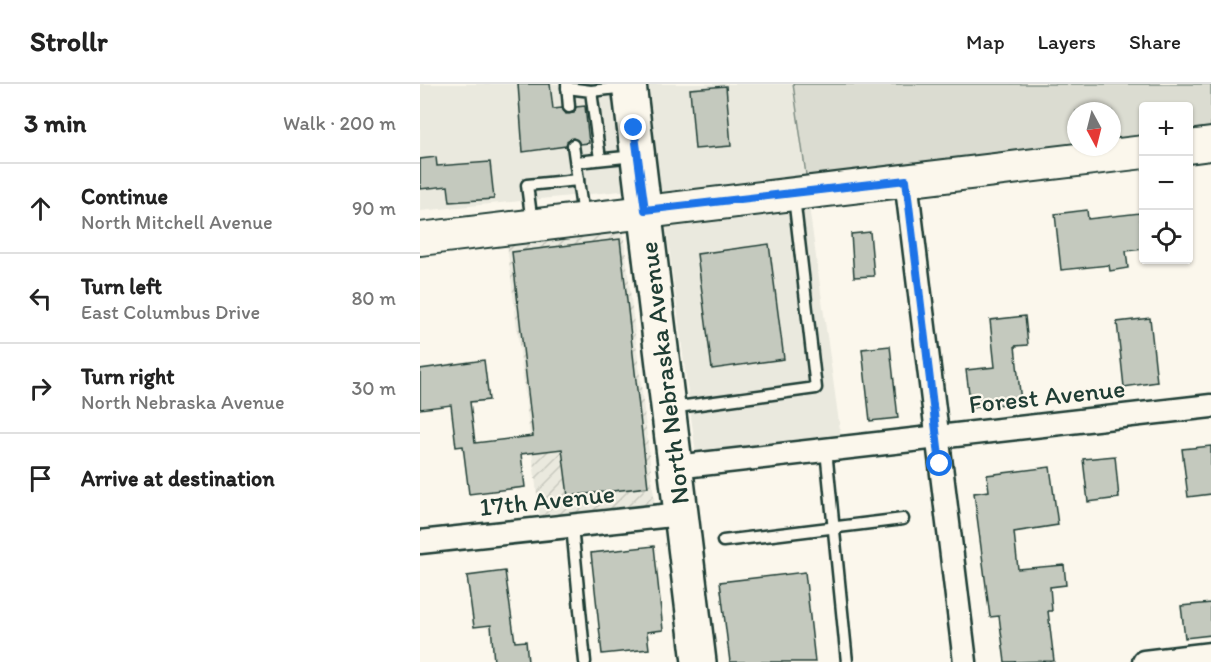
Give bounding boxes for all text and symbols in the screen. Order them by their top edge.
text: Strollr [30,24,108,58]
text: Map [966,29,1005,54]
text: Layers [1038,29,1096,54]
text: Share [1129,29,1181,54]
north arrow [1067,102,1121,156]
map controls [1139,102,1193,264]
button: + [1139,102,1193,156]
text: 3 min [24,107,86,139]
text: Walk · 200 m [283,111,396,135]
route end [620,114,646,140]
button: − [1139,156,1193,210]
text: Continue [81,183,168,210]
icon: ahead [24,192,57,225]
text: 90 m [352,196,396,220]
text: North Mitchell Avenue [81,210,273,234]
button: locate [1139,210,1193,264]
street label: North Nebraska Avenue [632,240,696,506]
text: Turn left [81,273,162,300]
icon: left [24,282,57,315]
text: 80 m [351,286,396,310]
text: East Columbus Drive [81,300,260,324]
text: Turn right [81,363,175,390]
icon: right [24,372,57,405]
street label: Forest Avenue [967,372,1127,420]
text: 30 m [351,376,396,400]
text: North Nebraska Avenue [81,390,284,414]
route start [926,450,952,476]
icon: arrive [24,462,57,495]
text: Arrive at destination [81,465,275,492]
street label: 17th Avenue [478,477,616,523]

